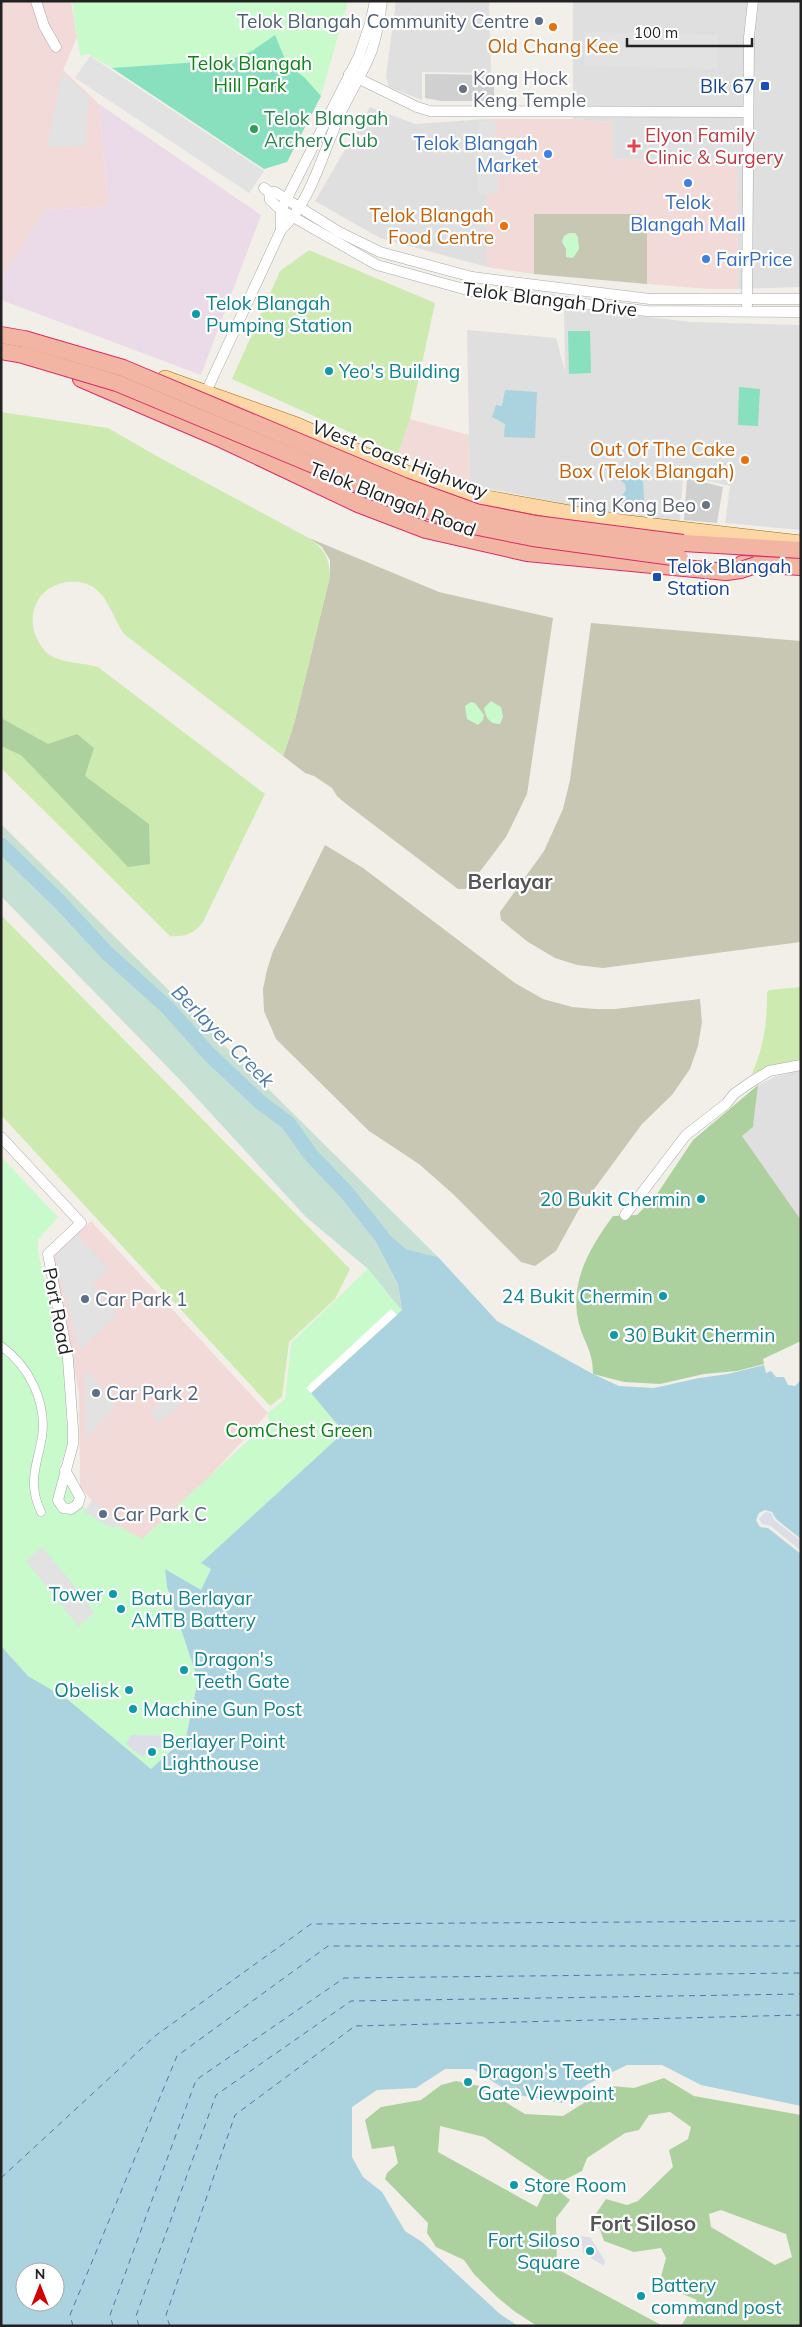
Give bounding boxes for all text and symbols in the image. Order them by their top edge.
place label: Telok Blangah Community Centre [237,9,529,33]
marker: Telok Blangah Community Centre [533,15,545,27]
scale bar [627,15,752,47]
marker: Old Chang Kee [547,21,559,33]
text: 100 m [634,23,678,42]
place label: Old Chang Kee [487,34,619,58]
park label: Telok Blangah Hill Park [188,51,312,97]
place label: Kong Hock Keng Temple [473,66,586,112]
place label: Blk 67 [700,74,755,98]
marker: Blk 67 [759,80,771,92]
marker: Kong Hock Keng Temple [457,83,469,95]
place label: Telok Blangah Archery Club [264,106,388,152]
marker: Telok Blangah Archery Club [248,123,260,135]
place label: Elyon Family Clinic & Surgery [645,123,784,169]
place label: Telok Blangah Market [414,131,538,177]
marker: Elyon Family Clinic & Surgery [627,139,641,153]
marker: Telok Blangah Market [542,148,554,160]
marker: Telok Blangah Mall [682,177,694,189]
place label: Telok Blangah Mall [630,190,746,236]
place label: Telok Blangah Food Centre [370,203,494,249]
marker: Telok Blangah Food Centre [498,220,510,232]
place label: FairPrice [716,247,792,271]
marker: FairPrice [700,253,712,265]
street label: Telok Blangah Drive [462,276,638,322]
place label: Telok Blangah Pumping Station [206,291,352,337]
marker: Telok Blangah Pumping Station [190,308,202,320]
place label: Yeo's Building [338,359,460,383]
marker: Yeo's Building [323,365,335,377]
street label: West Coast Highway [309,414,491,504]
place label: Out Of The Cake Box (Telok Blangah) [559,437,735,483]
marker: Out Of The Cake Box (Telok Blangah) [739,454,751,466]
street label: Telok Blangah Road [307,456,479,542]
place label: Ting Kong Beo [568,493,696,517]
marker: Ting Kong Beo [700,499,712,511]
place label: Telok Blangah Station [667,554,791,600]
marker: Telok Blangah Station [651,571,663,583]
district label: Berlayar [467,868,553,894]
water label: Berlayer Creek [167,979,280,1093]
place label: 20 Bukit Chermin [540,1187,691,1211]
marker: 20 Bukit Chermin [695,1193,707,1205]
street label: Port Road [38,1265,78,1357]
place label: 24 Bukit Chermin [502,1284,653,1308]
place label: Car Park 1 [95,1287,187,1311]
marker: 24 Bukit Chermin [657,1290,669,1302]
marker: Car Park 1 [79,1293,91,1305]
place label: 30 Bukit Chermin [624,1323,775,1347]
marker: 30 Bukit Chermin [608,1329,620,1341]
place label: Car Park 2 [106,1381,198,1405]
marker: Car Park 2 [90,1387,102,1399]
park label: ComChest Green [225,1418,373,1442]
place label: Car Park C [113,1502,207,1526]
marker: Car Park C [97,1508,109,1520]
place label: Tower [49,1582,103,1606]
place label: Batu Berlayar AMTB Battery [131,1586,256,1632]
marker: Tower [107,1588,119,1600]
marker: Batu Berlayar AMTB Battery [115,1603,127,1615]
place label: Dragon's Teeth Gate [194,1647,290,1693]
marker: Dragon's Teeth Gate [178,1664,190,1676]
place label: Obelisk [54,1678,119,1702]
marker: Obelisk [123,1684,135,1696]
place label: Machine Gun Post [143,1697,302,1721]
marker: Machine Gun Post [127,1703,139,1715]
place label: Berlayer Point Lighthouse [162,1729,286,1775]
marker: Berlayer Point Lighthouse [146,1746,158,1758]
place label: Dragon's Teeth Gate Viewpoint [478,2059,615,2105]
marker: Dragon's Teeth Gate Viewpoint [462,2076,474,2088]
place label: Store Room [524,2173,627,2197]
marker: Store Room [508,2179,520,2191]
district label: Fort Siloso [590,2210,696,2236]
place label: Fort Siloso Square [488,2228,580,2274]
marker: Fort Siloso Square [584,2245,596,2257]
north arrow [15,2262,65,2312]
text: N [35,2265,45,2283]
place label: Battery command post [651,2273,782,2319]
marker: Battery command post [635,2290,647,2302]

